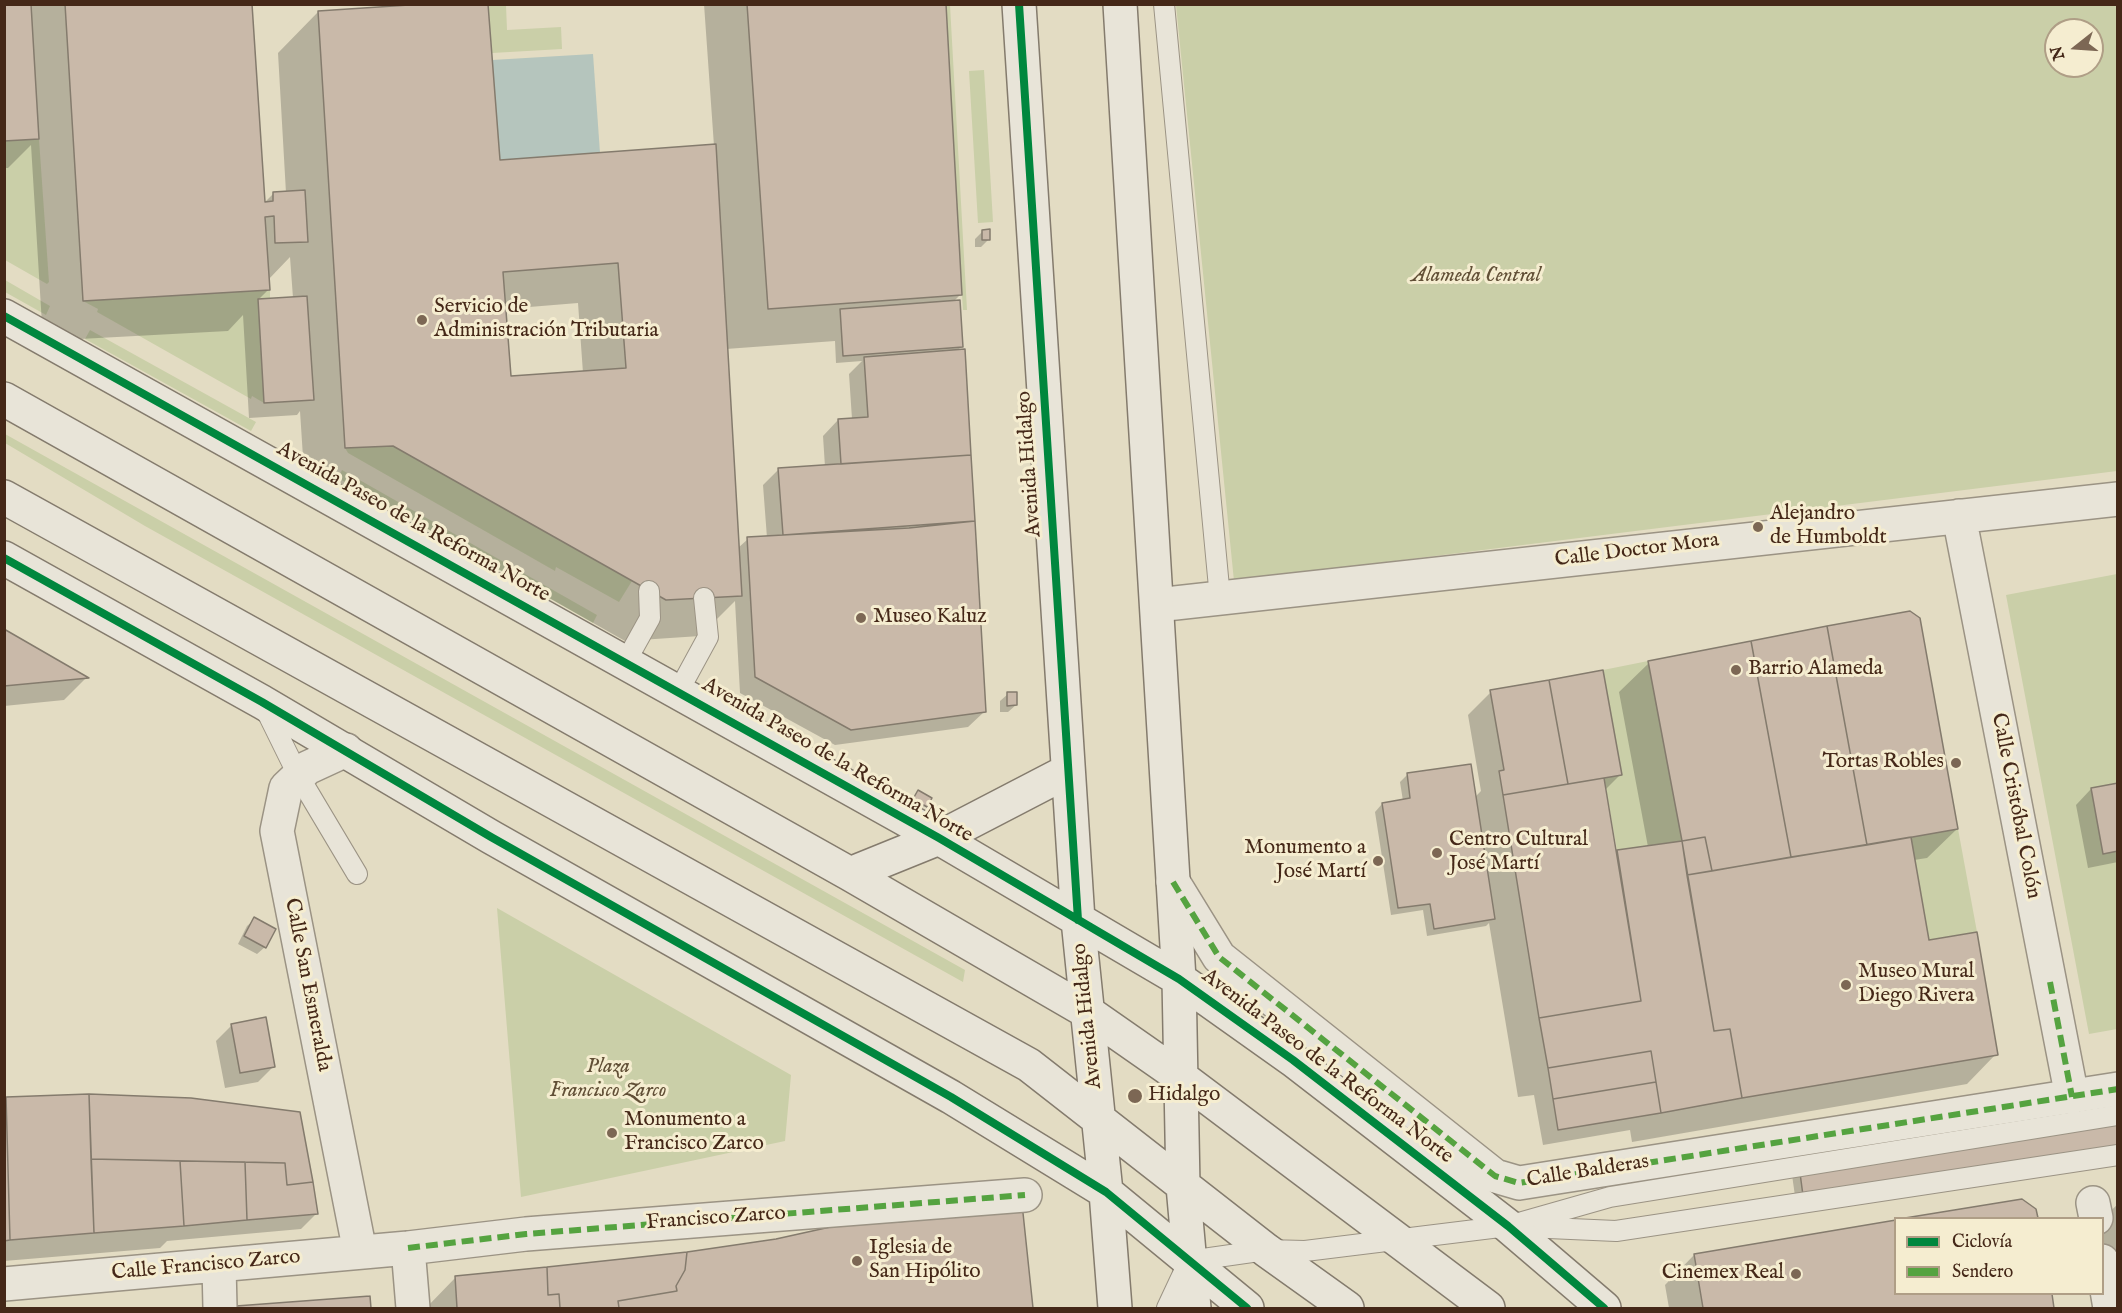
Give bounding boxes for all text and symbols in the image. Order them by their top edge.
north arrow [2044,18,2104,78]
text: N [2047,43,2070,62]
park label: Alameda Central [1411,264,1541,290]
place label: Servicio de Administración Tributaria [434,295,659,345]
marker: Servicio de Administración Tributaria [415,313,429,327]
street label: Avenida Hidalgo [1012,390,1048,538]
street label: Avenida Paseo de la Reforma Norte [272,437,554,609]
place label: Alejandro de Humboldt [1770,502,1887,552]
marker: Alejandro de Humboldt [1751,520,1765,534]
street label: Calle Doctor Mora [1553,528,1721,574]
place label: Museo Kaluz [873,605,987,631]
marker: Museo Kaluz [854,611,868,625]
place label: Barrio Alameda [1748,657,1883,683]
marker: Barrio Alameda [1729,663,1743,677]
street label: Avenida Paseo de la Reforma Norte [697,673,977,849]
street label: Calle Cristóbal Colón [1985,711,2045,901]
place label: Tortas Robles [1822,750,1944,776]
marker: Tortas Robles [1949,756,1963,770]
place label: Centro Cultural José Martí [1449,828,1588,878]
place label: Monumento a José Martí [1244,836,1366,886]
marker: Centro Cultural José Martí [1430,846,1444,860]
marker: Monumento a José Martí [1371,854,1385,868]
street label: Calle San Esmeralda [278,896,336,1074]
street label: Avenida Hidalgo [1068,942,1108,1090]
place label: Museo Mural Diego Rivera [1858,960,1974,1010]
street label: Avenida Paseo de la Reforma Norte [1196,964,1458,1170]
marker: Museo Mural Diego Rivera [1839,978,1853,992]
park label: Plaza Francisco Zarco [550,1055,666,1105]
place label: Hidalgo [1148,1083,1220,1109]
marker: Hidalgo [1126,1087,1144,1105]
place label: Monumento a Francisco Zarco [624,1108,764,1158]
marker: Monumento a Francisco Zarco [605,1126,619,1140]
street label: Calle Balderas [1525,1150,1651,1194]
street label: Francisco Zarco [645,1202,787,1236]
legend [1894,1217,2104,1295]
text: Ciclovía [1952,1231,2012,1254]
place label: Iglesia de San Hipólito [869,1236,981,1286]
street label: Calle Francisco Zarco [111,1245,301,1287]
marker: Iglesia de San Hipólito [850,1254,864,1268]
place label: Cinemex Real [1662,1261,1784,1287]
text: Sendero [1952,1261,2013,1284]
marker: Cinemex Real [1789,1267,1803,1281]

